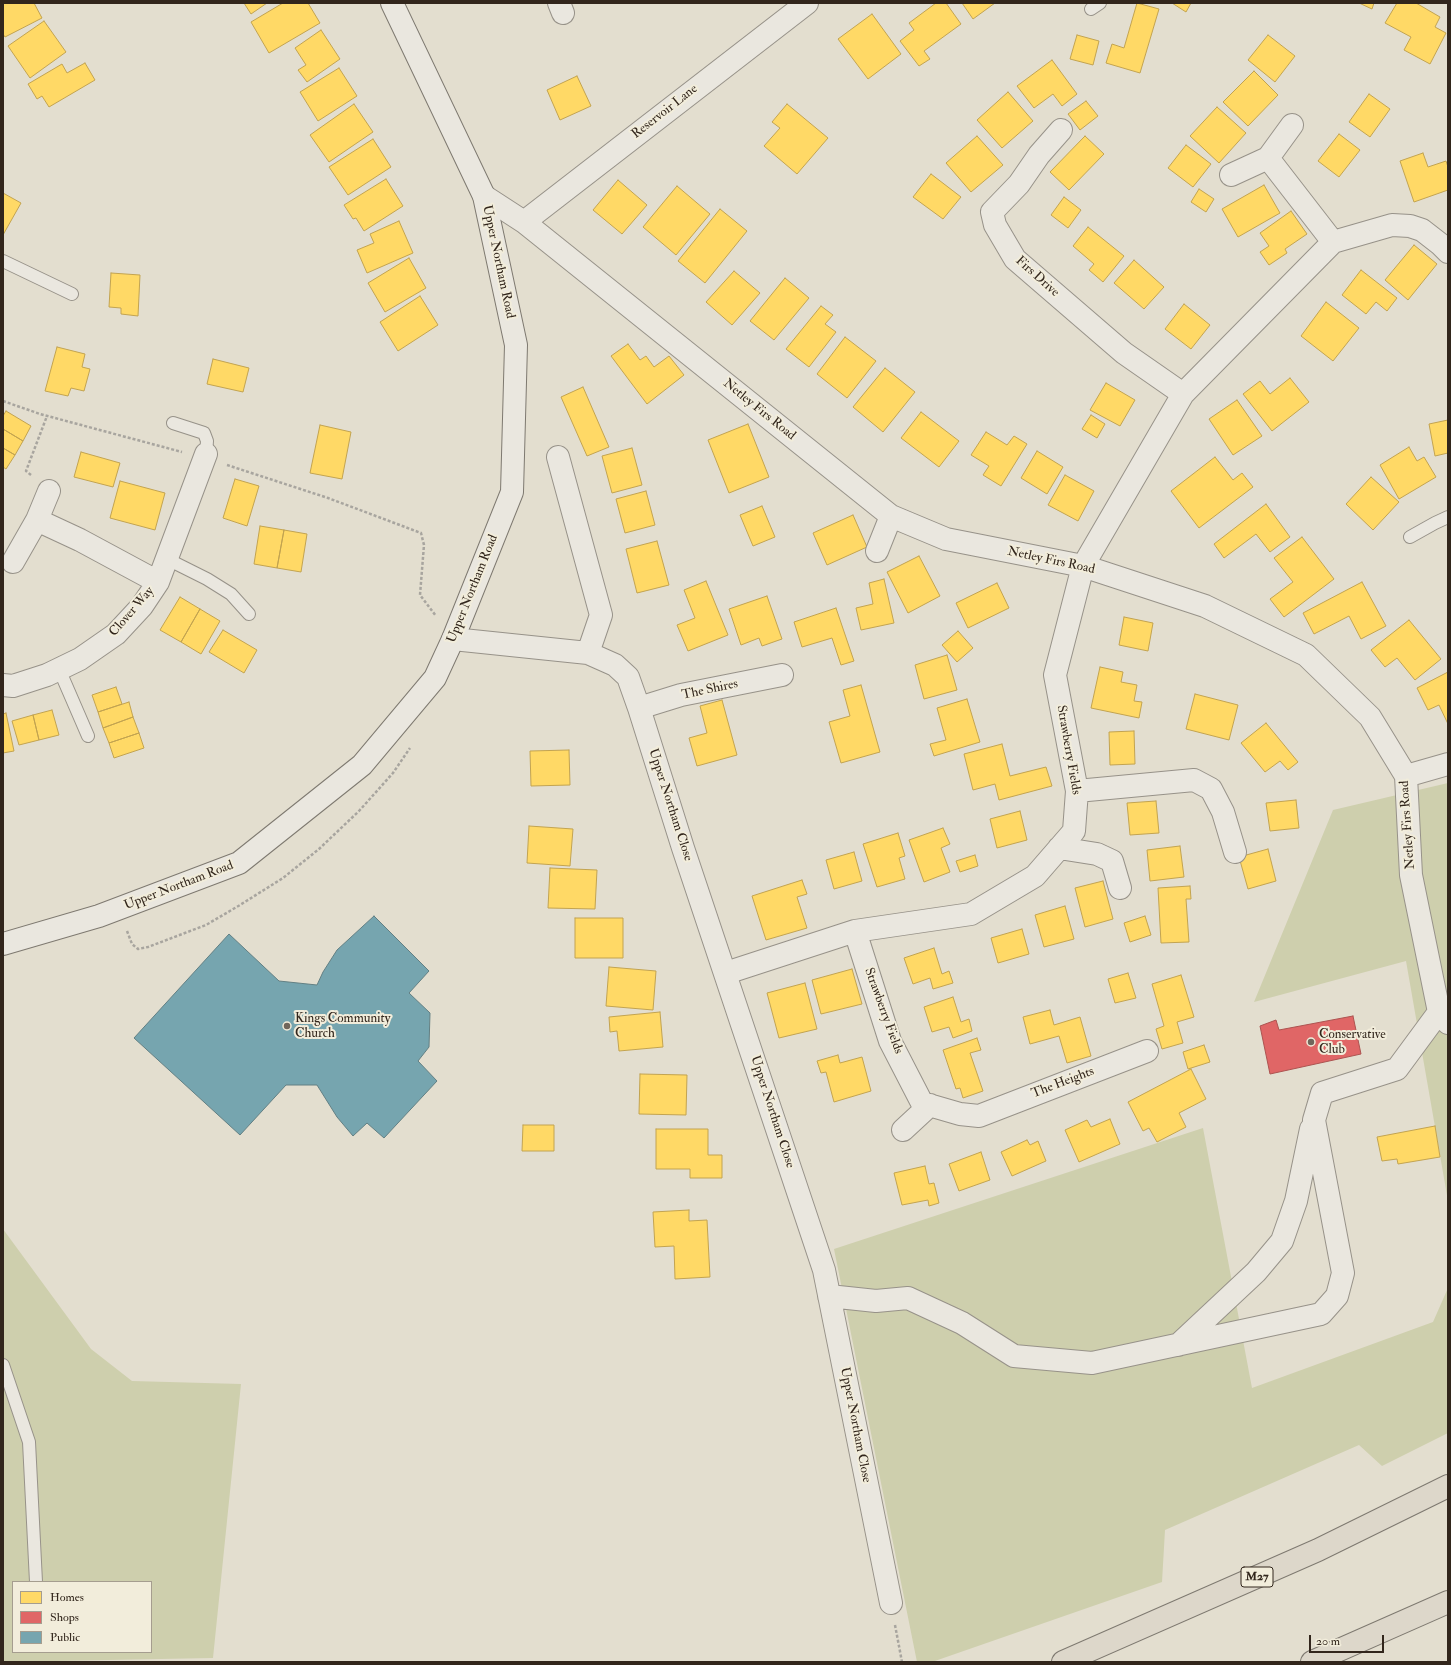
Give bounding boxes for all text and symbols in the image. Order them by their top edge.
street label: Reservoir Lane [629,81,701,143]
street label: Upper Northam Road [478,204,518,320]
street label: Firs Drive [1012,253,1062,301]
street label: Netley Firs Road [720,376,798,444]
street label: Upper Northam Road [444,533,502,645]
street label: Netley Firs Road [1006,544,1096,578]
street label: Clover Way [106,584,158,640]
street label: The Shires [681,676,739,704]
street label: Strawberry Fields [1052,704,1084,796]
street label: Upper Northam Close [644,747,696,863]
street label: Netley Firs Road [1397,780,1419,870]
street label: Upper Northam Road [122,858,236,914]
street label: Strawberry Fields [860,966,906,1056]
place label: Kings Community Church [295,1011,390,1042]
marker: Kings Community Church [282,1021,292,1031]
place label: Conservative Club [1319,1027,1386,1058]
marker: Conservative Club [1306,1037,1316,1047]
street label: Upper Northam Close [746,1054,798,1170]
street label: The Heights [1029,1064,1097,1102]
street label: Upper Northam Close [836,1366,874,1484]
road number: M27 [1241,1567,1273,1587]
legend [12,1581,152,1653]
text: Homes [50,1590,84,1605]
text: Shops [50,1610,79,1625]
scale bar [1311,1627,1386,1653]
text: Public [50,1630,80,1645]
text: 20 m [1316,1634,1340,1649]

